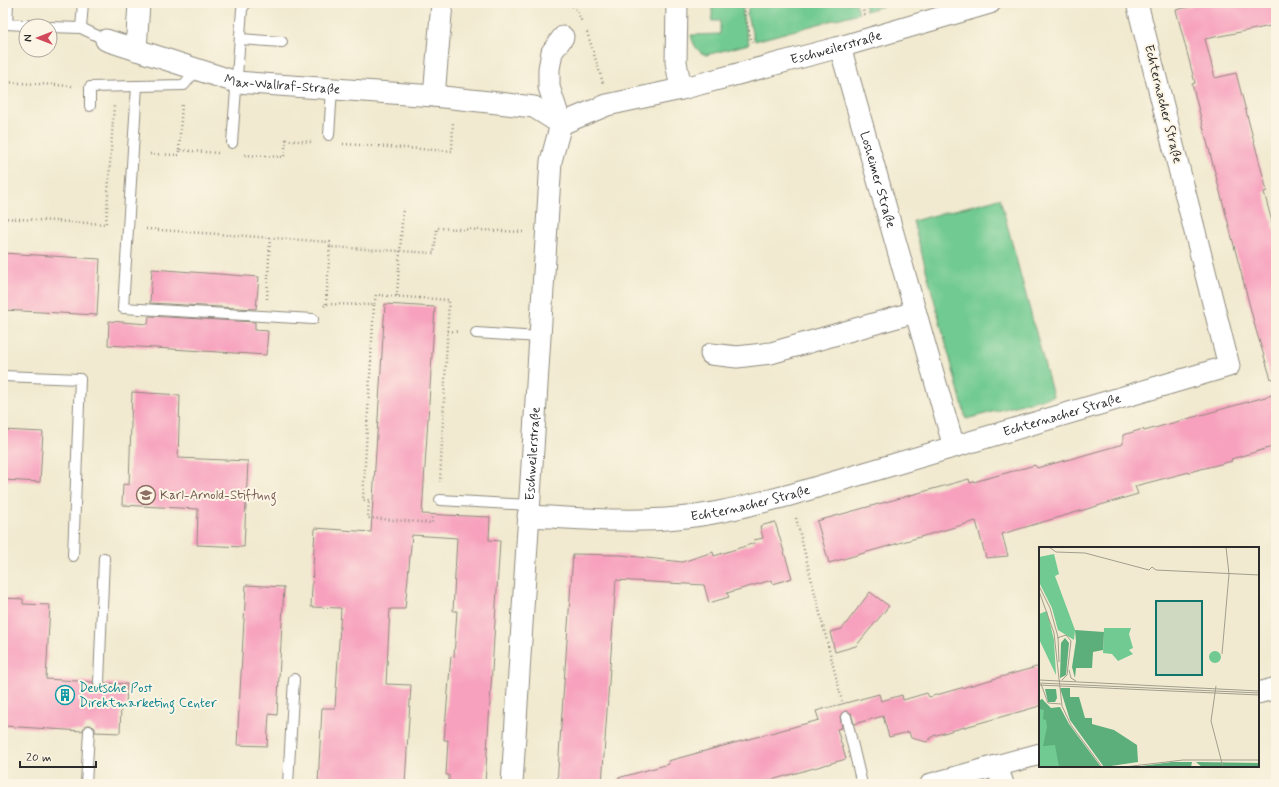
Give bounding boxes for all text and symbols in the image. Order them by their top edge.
north arrow [18,18,58,58]
street label: Eschweilerstraße [789,27,884,68]
text: N [22,34,36,42]
street label: Echternacher Straße [1140,43,1186,165]
street label: Max-Wallraf-Straße [222,70,341,98]
street label: Losheimer Straße [856,129,900,230]
street label: Echternacher Straße [1001,390,1123,440]
street label: Eschweilerstraße [521,406,544,501]
street label: Echternacher Straße [690,481,812,525]
school or university icon: Karl-Arnold-Stiftung [135,484,157,506]
place label: Karl-Arnold-Stiftung [160,487,277,506]
inset map [1039,547,1259,767]
place label: Deutsche Post Direktmarketing Center [79,680,218,714]
building icon: Deutsche Post Direktmarketing Center [54,684,76,706]
scale bar [20,743,96,769]
text: 20 m [26,750,52,766]

